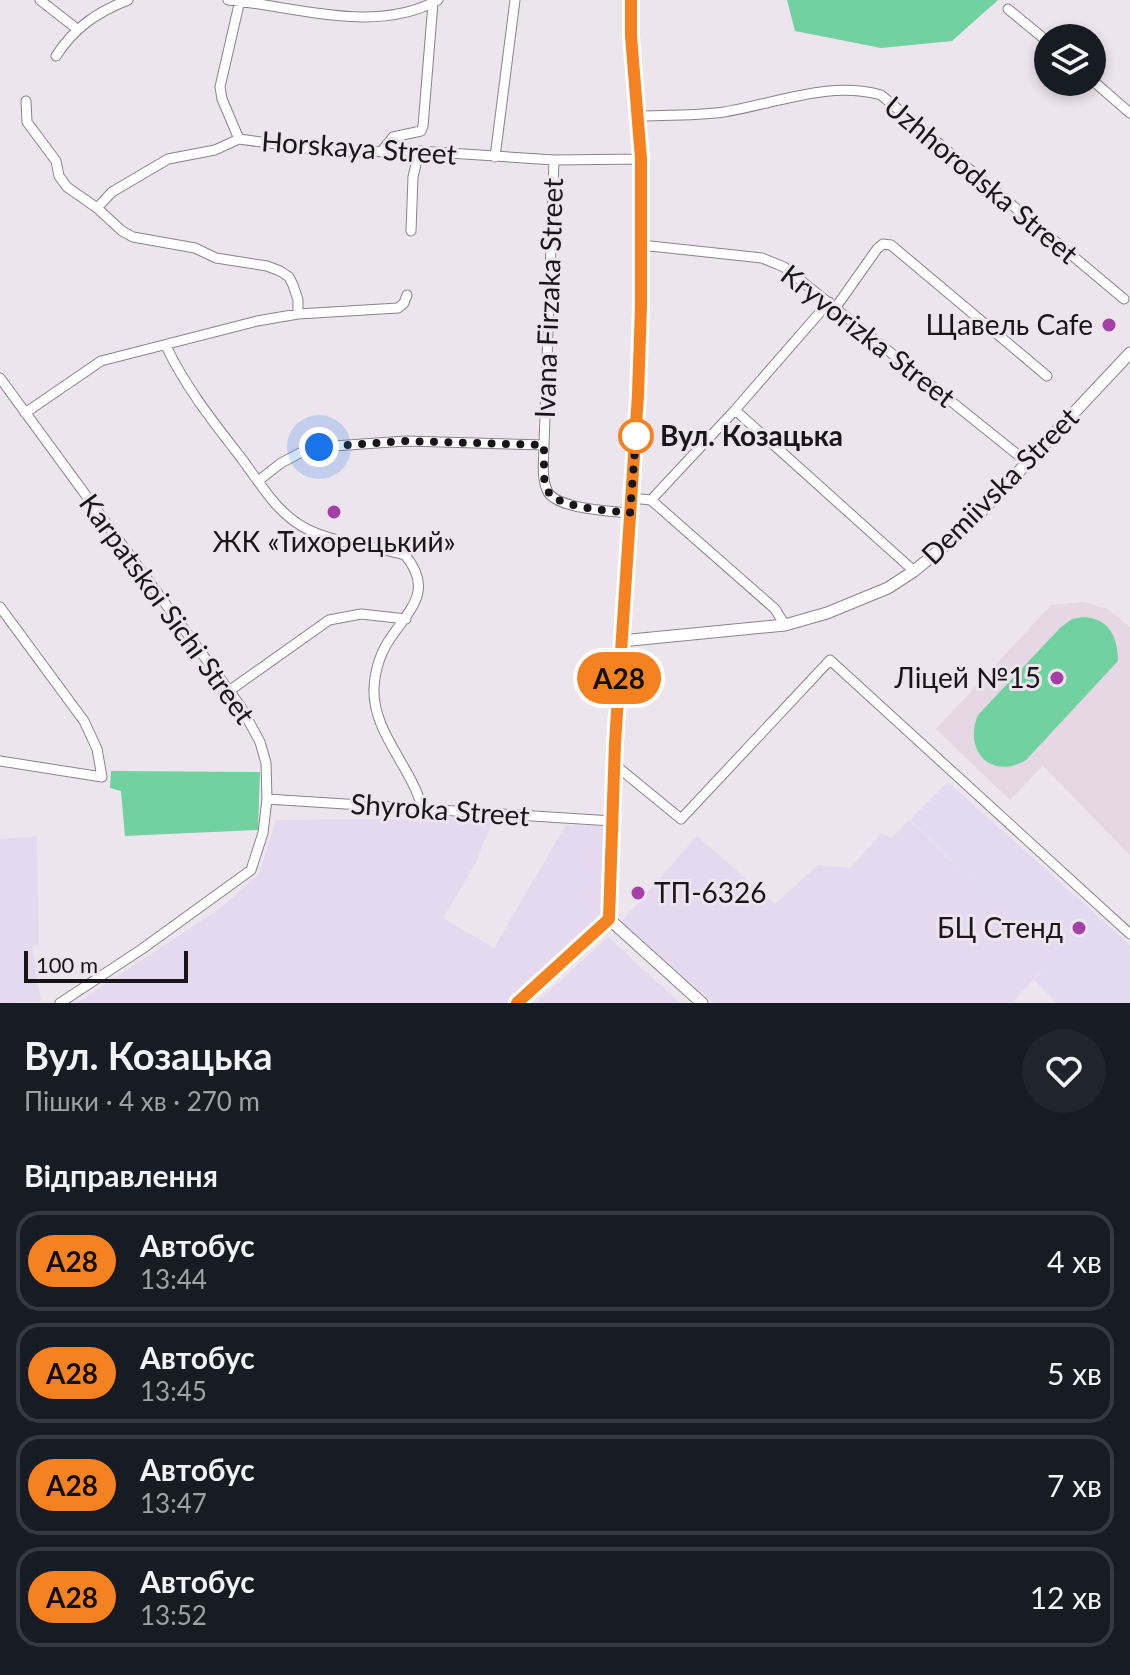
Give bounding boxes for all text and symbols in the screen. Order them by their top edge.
map controls [1034,24,1106,96]
button: layers [1034,24,1106,96]
street label: Uzhhorodska Street [878,88,1085,270]
street label: Horskaya Street [260,123,458,171]
street label: Ivana Firzaka Street [527,177,569,419]
street label: Kryvorizka Street [775,257,963,414]
place label: Щавель Cafe [926,307,1093,341]
marker: Щавель Cafe [1100,316,1118,334]
street label: Demiivska Street [914,400,1085,571]
place label: Вул. Козацька [660,418,843,452]
marker: Вул. Козацька [619,419,653,453]
your location [299,427,339,467]
street label: Karpatskoi Sichi Street [73,487,263,730]
marker: ЖК «Тихорецький» [325,503,343,521]
place label: ЖК «Тихорецький» [212,524,456,558]
line badge: А28 [573,652,665,704]
place label: Ліцей №15 [894,660,1041,694]
text: А28 [593,661,645,695]
marker: Ліцей №15 [1048,669,1066,687]
street label: Shyroka Street [350,786,531,832]
place label: ТП-6326 [654,875,767,909]
marker: ТП-6326 [629,884,647,902]
place label: БЦ Стенд [937,910,1063,944]
marker: БЦ Стенд [1070,919,1088,937]
scale bar [24,947,188,983]
text: 100 m [36,951,98,978]
button: heart [1022,1029,1106,1113]
text: Вул. Козацька [24,1032,272,1078]
text: Пішки · 4 хв · 270 m [24,1085,260,1117]
text: Відправлення [24,1157,218,1193]
text: Автобус [140,1227,255,1263]
text: 4 хв [1047,1243,1102,1279]
text: А28 [46,1244,98,1278]
text: 13:44 [140,1263,207,1295]
text: Автобус [140,1339,255,1375]
text: 5 хв [1047,1355,1102,1391]
text: А28 [46,1356,98,1390]
text: 13:45 [140,1375,207,1407]
text: Автобус [140,1451,255,1487]
text: 7 хв [1047,1467,1102,1503]
text: А28 [46,1468,98,1502]
text: 13:47 [140,1487,207,1519]
text: Автобус [140,1563,255,1599]
text: 12 хв [1030,1579,1102,1615]
text: А28 [46,1580,98,1614]
text: 13:52 [140,1599,207,1631]

